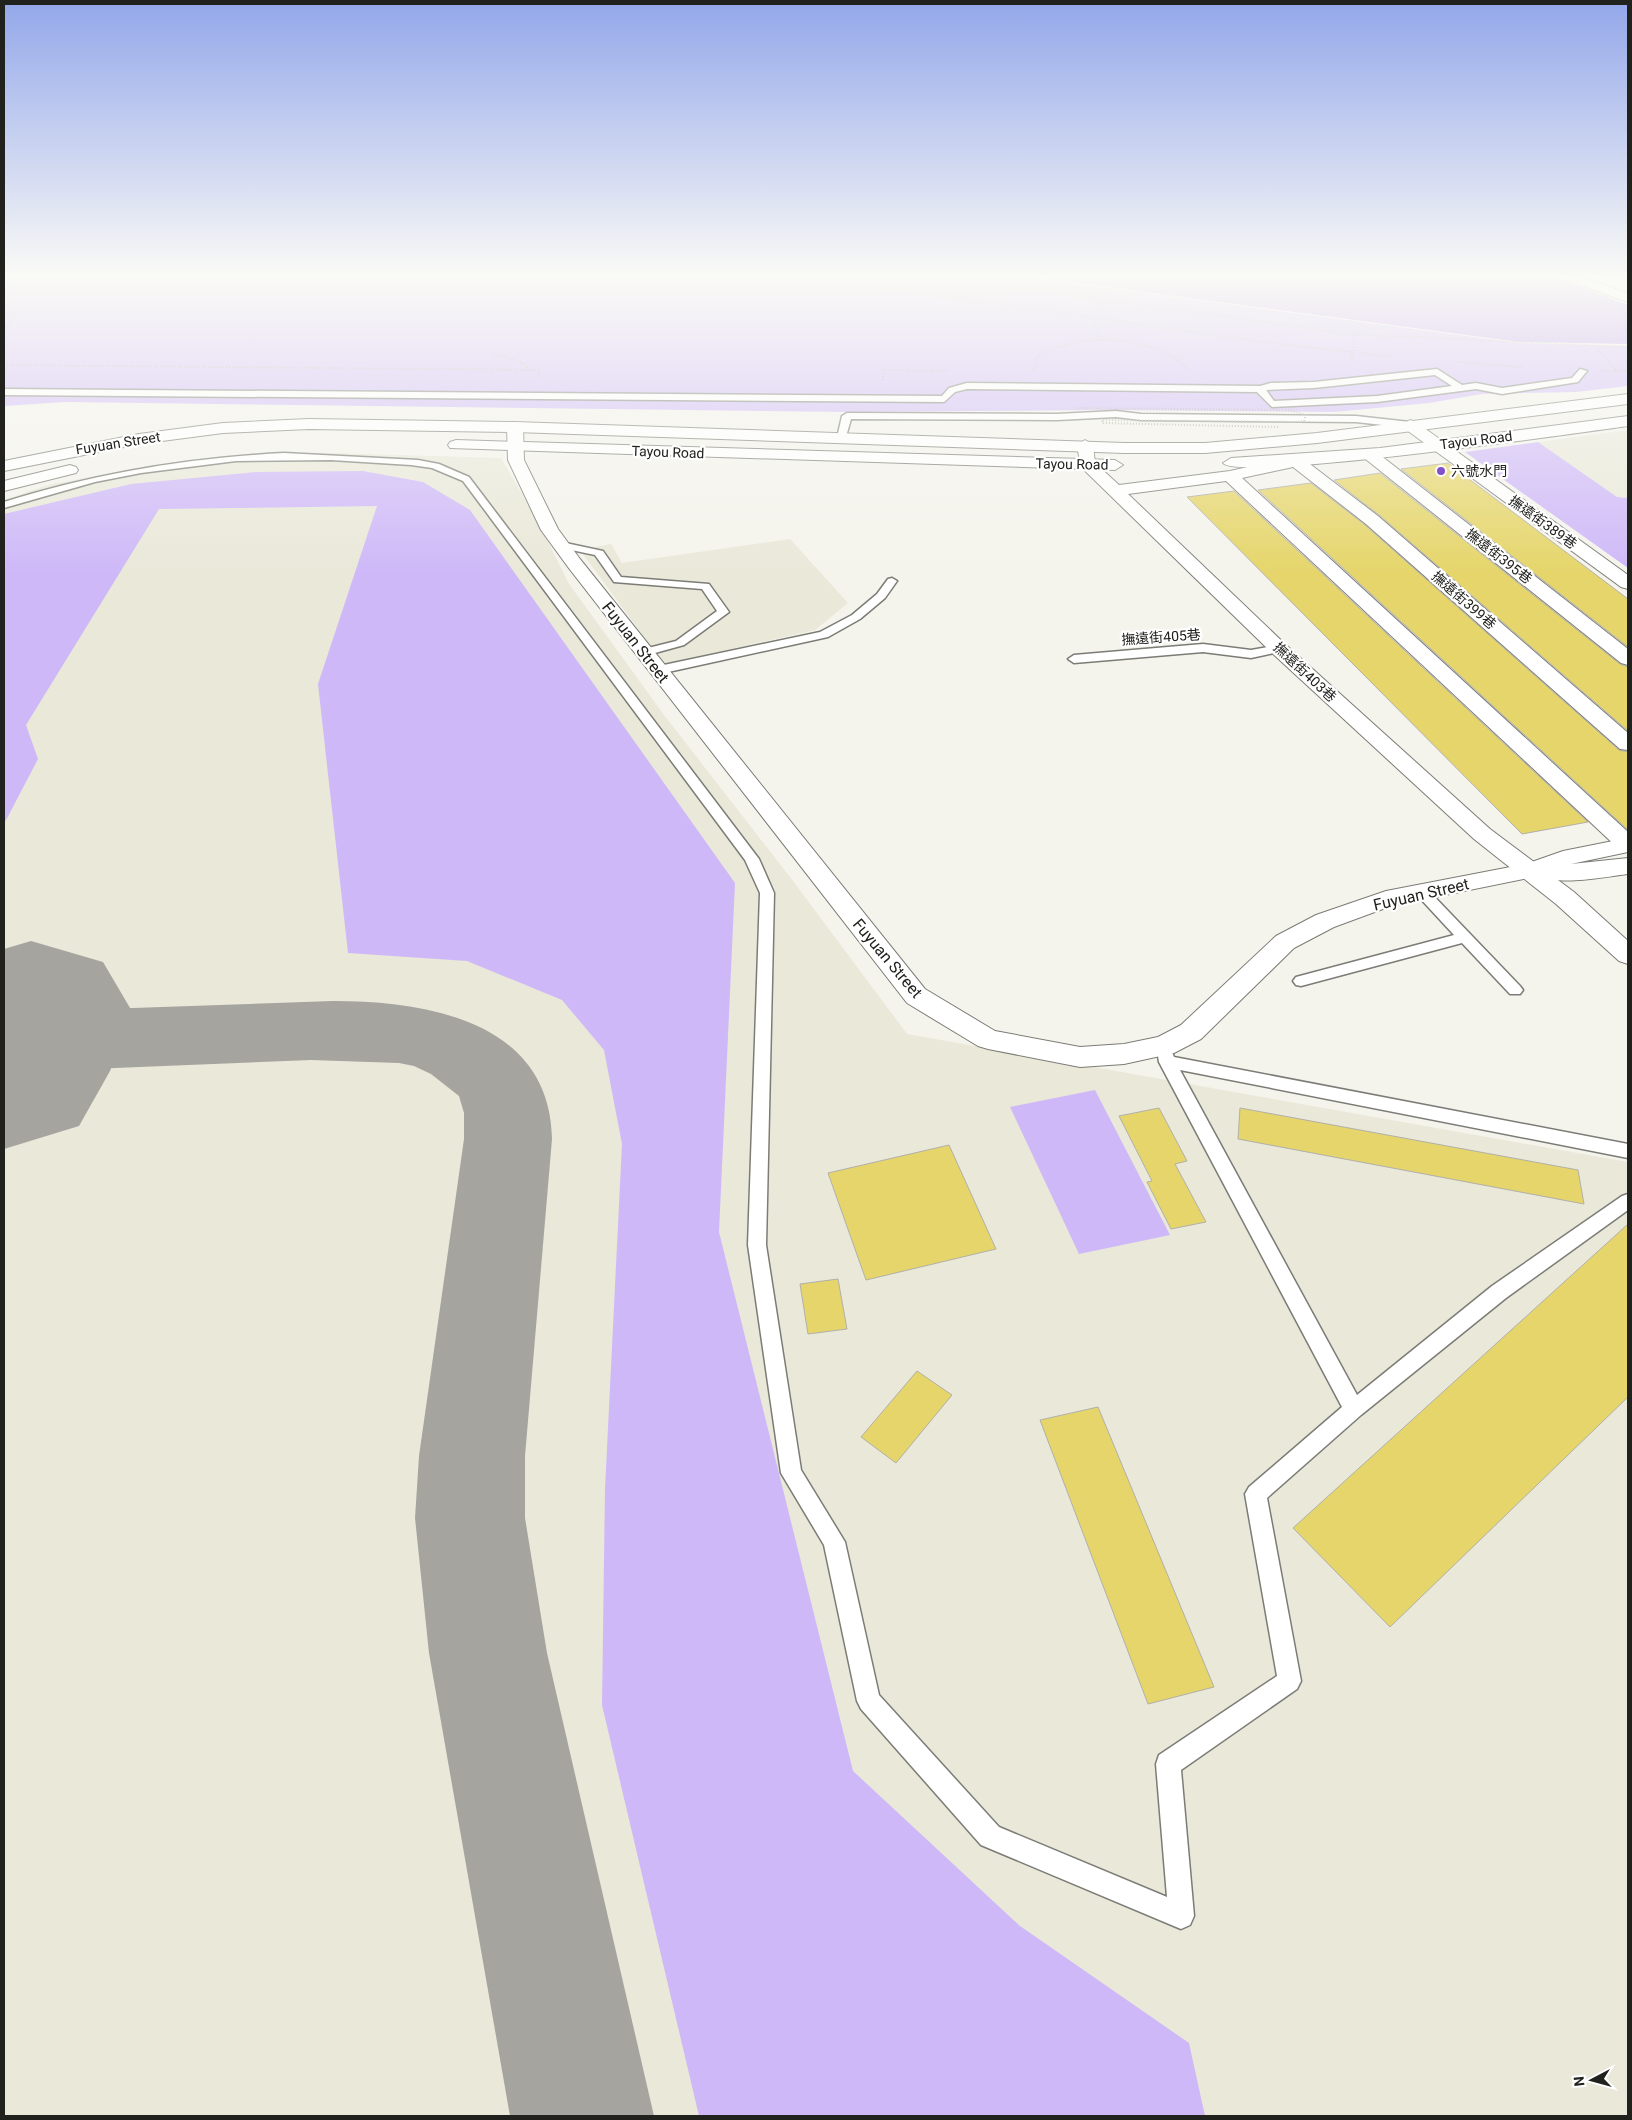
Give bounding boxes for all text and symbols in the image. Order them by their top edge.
street label: Fuyuan Street [75,428,162,458]
street label: Tayou Road [1439,428,1513,452]
street label: Tayou Road [631,443,705,461]
street label: Tayou Road [1035,455,1109,473]
place label: 六號水門 [1451,463,1507,479]
marker: 六號水門 [1435,465,1447,477]
street label: 撫遠街389巷 [1506,492,1580,552]
street label: 撫遠街395巷 [1463,525,1535,587]
street label: 撫遠街399巷 [1429,568,1499,632]
street label: Fuyuan Street [598,598,673,687]
street label: 撫遠街405巷 [1121,626,1201,648]
street label: 撫遠街403巷 [1270,639,1340,705]
street label: Fuyuan Street [1371,874,1471,915]
street label: Fuyuan Street [849,915,926,1002]
north arrow [1567,2055,1617,2105]
text: N [1571,2076,1588,2087]

